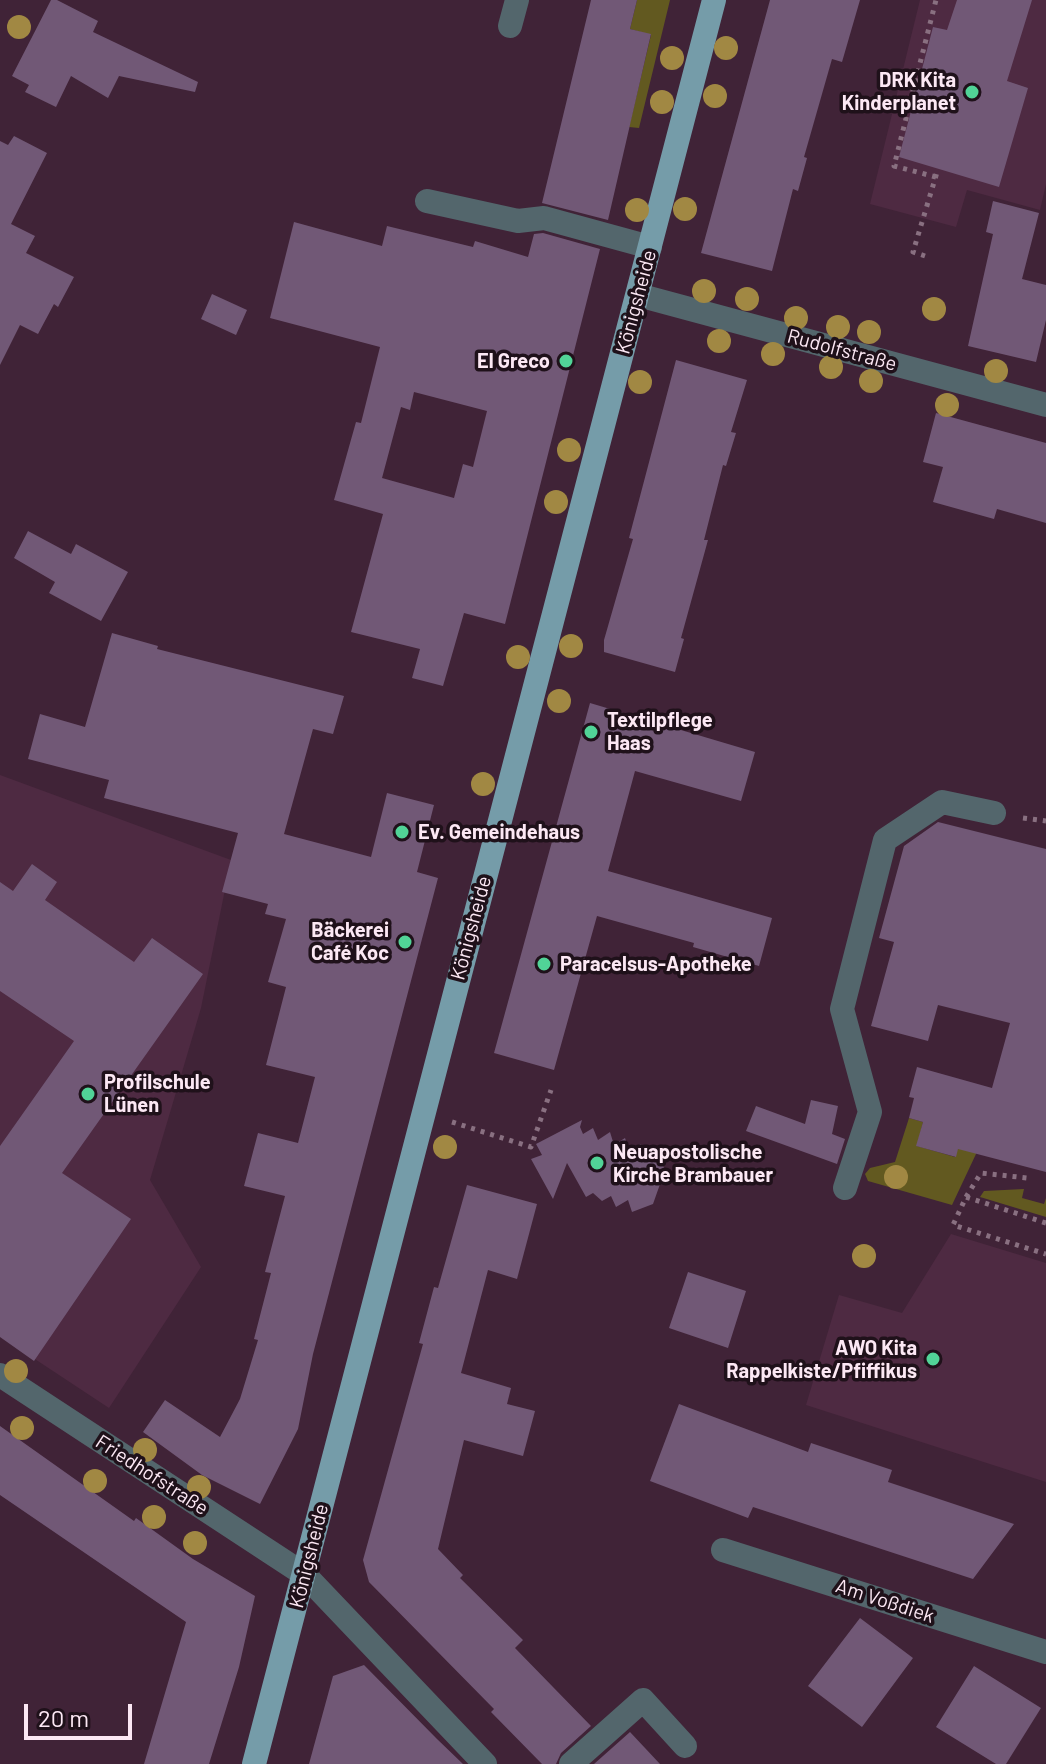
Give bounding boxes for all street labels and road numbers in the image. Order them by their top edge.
street label: Königsheide [611,247,661,357]
street label: Rudolfstraße [785,324,899,376]
street label: Königsheide [446,873,496,983]
street label: Friedhofstraße [91,1430,213,1520]
street label: Königsheide [284,1501,334,1611]
street label: Am Voßdiek [833,1574,937,1628]

